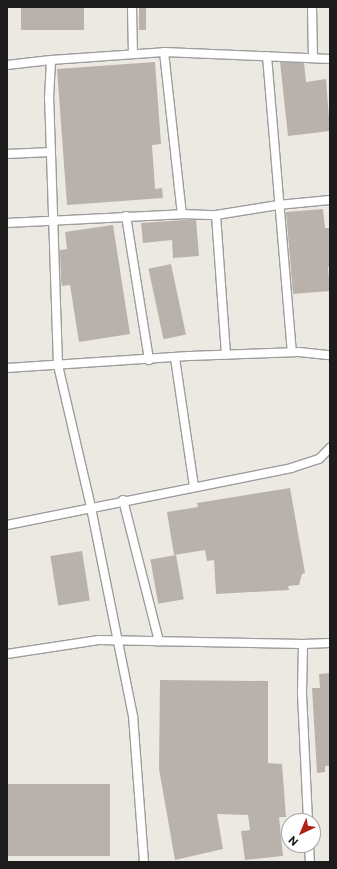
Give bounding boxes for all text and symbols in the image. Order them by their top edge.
north arrow [281,813,321,853]
text: N [286,834,301,849]

